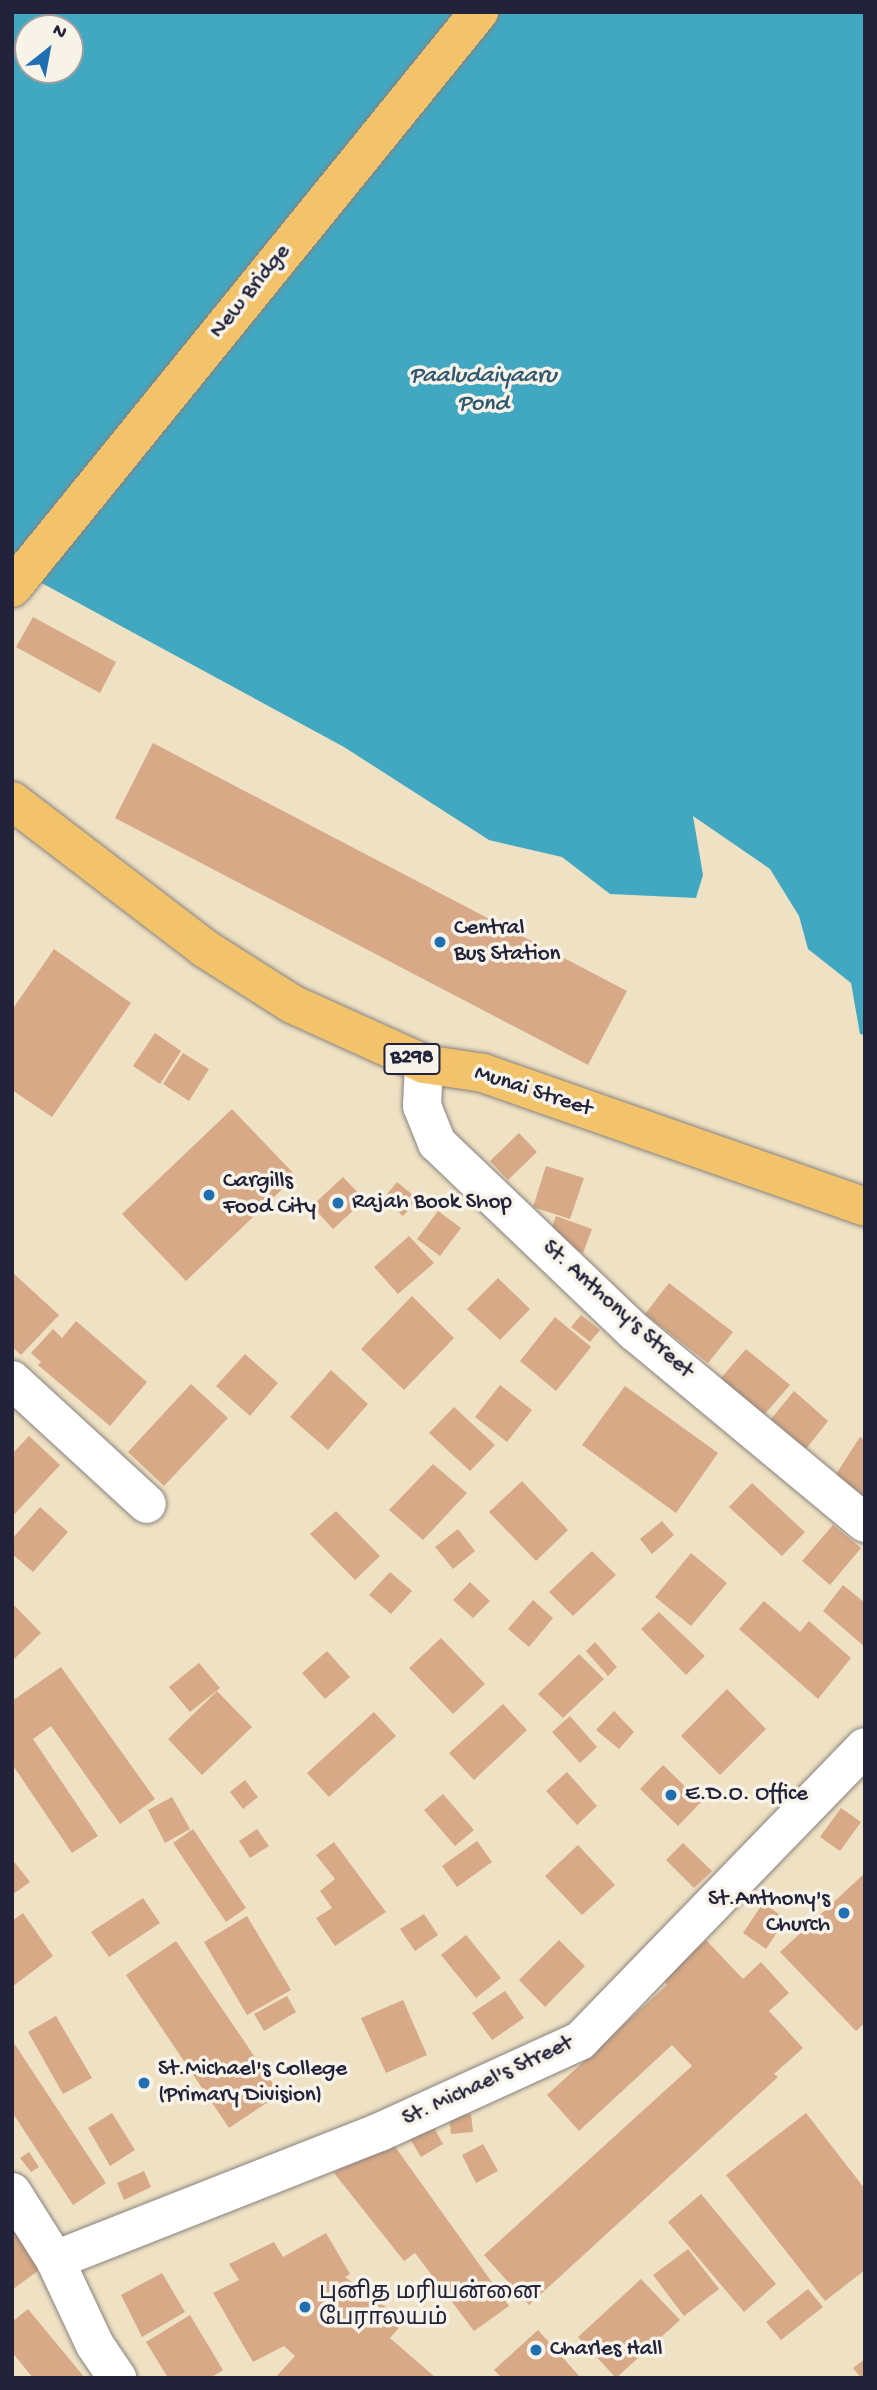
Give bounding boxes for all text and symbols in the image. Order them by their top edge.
north arrow [14,14,84,84]
text: N [48,19,70,45]
street label: New Bridge [205,239,297,345]
water label: Paaludaiyaaru Pond [409,363,557,419]
place label: Central Bus Station [454,915,561,969]
marker: Central Bus Station [432,934,448,950]
road number: B298 [382,1042,442,1076]
street label: Munai Street [471,1060,595,1124]
place label: Cargills Food City [223,1168,316,1222]
marker: Cargills Food City [201,1187,217,1203]
place label: Rajah Book Shop [352,1189,512,1217]
marker: Rajah Book Shop [330,1195,346,1211]
street label: St. Anthony's Street [536,1235,698,1385]
place label: E.D.O. Office [685,1781,808,1809]
marker: E.D.O. Office [663,1787,679,1803]
place label: St.Anthony's Church [708,1886,830,1940]
marker: St.Anthony's Church [836,1905,852,1921]
street label: St. Michael's Street [399,2030,577,2134]
place label: St.Michael's College (Primary Division) [158,2056,347,2110]
marker: St.Michael's College (Primary Division) [136,2075,152,2091]
place label: புனித மரியன்னை பேராலயம் [319,2280,541,2334]
marker: புனித மரியன்னை பேராலயம் [297,2299,313,2315]
place label: Charles Hall [550,2336,663,2364]
marker: Charles Hall [528,2342,544,2358]

